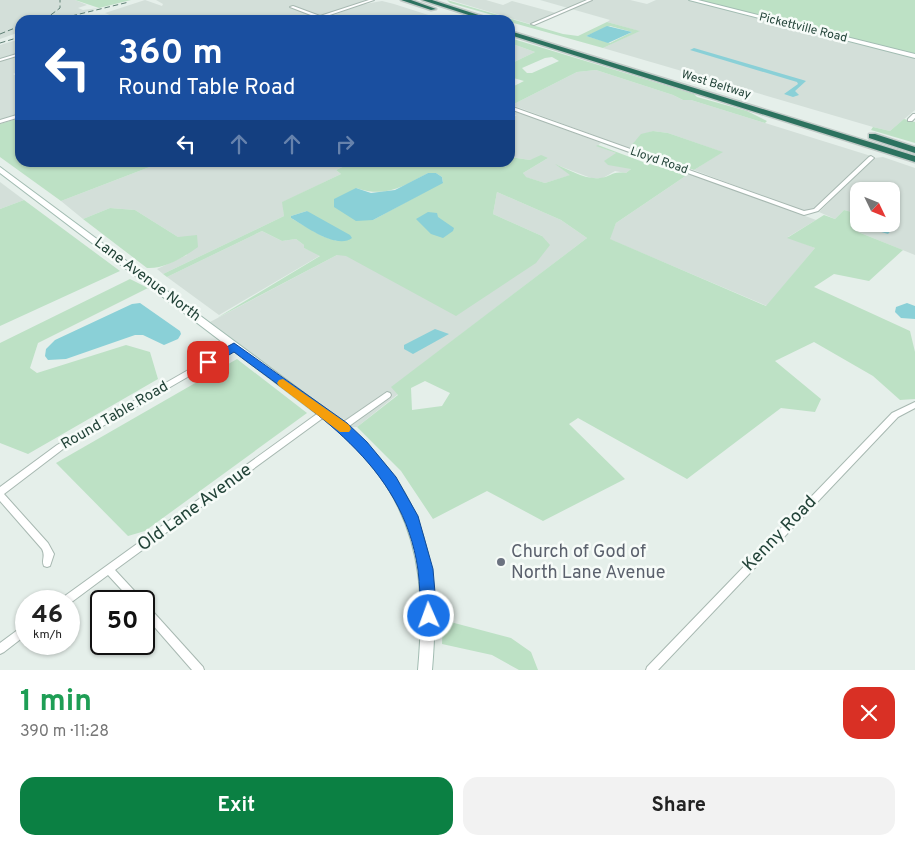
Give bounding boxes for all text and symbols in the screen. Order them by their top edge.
street label: Pickettville Road [757,9,849,47]
text: 360 m [118,32,223,76]
icon: left [35,35,100,100]
street label: West Beltway [679,67,753,103]
text: Round Table Road [118,75,295,102]
icon: left [172,130,200,158]
icon: ahead [225,130,253,158]
icon: ahead [278,130,306,158]
icon: right [331,130,359,158]
street label: Lloyd Road [628,144,690,178]
north arrow [850,182,900,232]
map controls [850,182,900,232]
street label: Lane Avenue North [90,234,204,326]
pin [187,341,229,383]
icon: arrive [194,348,222,376]
street label: Round Table Road [58,378,172,454]
street label: Old Lane Avenue [133,459,257,557]
street label: Kenny Road [738,491,822,577]
place label: Church of God of North Lane Avenue [511,541,665,585]
marker: Church of God of North Lane Avenue [495,556,507,568]
position arrow [402,589,454,641]
speed limit sign: 50 [90,590,155,655]
text: 46 [32,600,63,632]
text: km/h [33,627,62,643]
text: 1 min [20,684,92,721]
button: close [843,687,895,739]
text: 390 m · 11:28 [20,722,109,742]
button: Exit [20,777,453,835]
button: Share [463,777,895,835]

